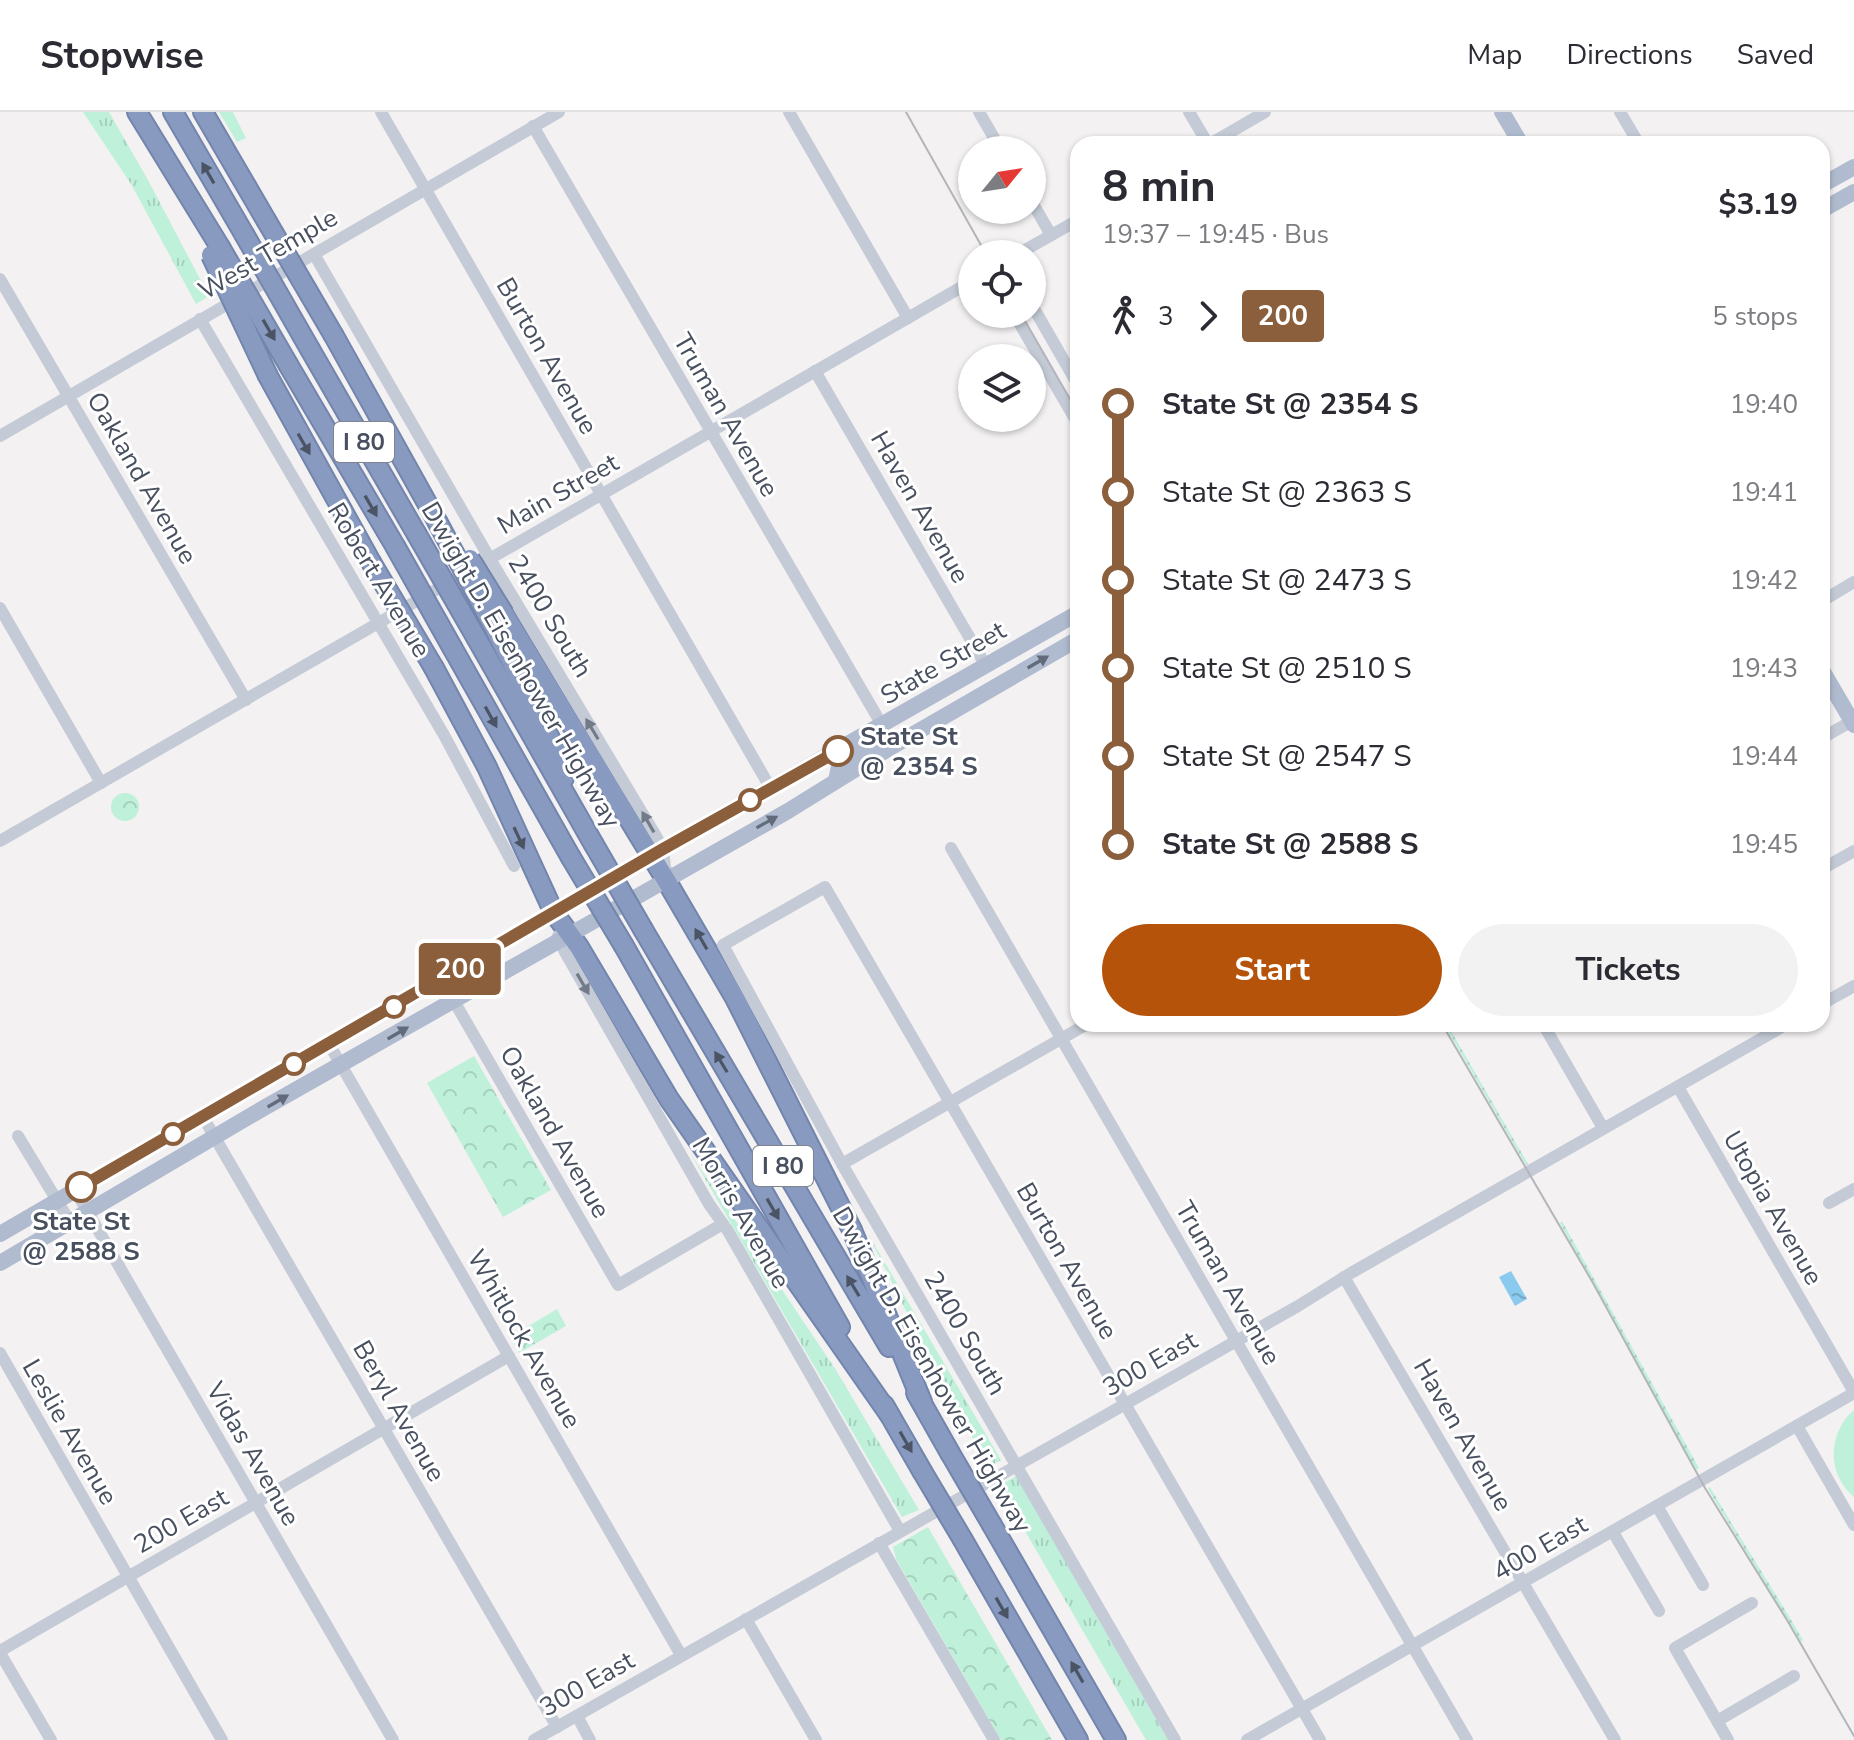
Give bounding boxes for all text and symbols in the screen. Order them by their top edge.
text: Stopwise [40,30,204,81]
text: Map [1467,36,1522,74]
text: Directions [1566,36,1693,74]
text: Saved [1737,36,1814,74]
north arrow [958,136,1046,224]
map controls [958,136,1046,432]
text: 8 min [1102,157,1216,217]
one-way arrow [201,162,215,184]
text: $3.19 [1719,184,1798,225]
street label: West Temple [192,200,344,308]
text: 19:37 – 19:45 · Bus [1102,217,1329,252]
button: locate [958,240,1046,328]
street label: Burton Avenue [488,271,606,441]
icon: walk [1102,294,1146,338]
icon: forward [1186,294,1230,338]
text: 200 [1258,297,1308,335]
text: 3 [1158,299,1174,334]
text: 5 stops [1712,299,1798,334]
one-way arrow [262,319,276,341]
street label: Truman Avenue [665,327,787,503]
button: layers [958,344,1046,432]
text: State St @ 2354 S [1162,384,1418,425]
street label: Oakland Avenue [79,386,205,570]
text: 19:40 [1730,387,1798,422]
road number: I 80 [334,422,394,462]
street label: Haven Avenue [862,424,978,590]
one-way arrow [298,433,311,456]
street label: Main Street [491,445,626,543]
text: State St @ 2363 S [1162,472,1412,513]
text: 19:41 [1730,475,1798,510]
one-way arrow [364,494,378,517]
street label: Robert Avenue [319,496,439,664]
street label: Dwight D. Eisenhower Highway [413,496,629,835]
street label: 2400 South [499,548,601,684]
text: State St @ 2473 S [1162,560,1412,601]
text: 19:42 [1730,563,1798,598]
street label: State Street [874,613,1013,713]
text: State St @ 2510 S [1162,648,1412,689]
text: 19:43 [1730,651,1798,686]
one-way arrow [1027,655,1049,669]
one-way arrow [484,706,498,728]
one-way arrow [586,718,600,740]
place label: State St @ 2354 S [860,719,978,784]
marker: State St @ 2354 S [823,736,853,766]
text: State St @ 2547 S [1162,736,1412,777]
text: 19:44 [1730,739,1798,774]
unlabelled marker [739,789,761,811]
one-way arrow [641,811,655,833]
one-way arrow [756,816,778,830]
text: State St @ 2588 S [1162,824,1418,865]
one-way arrow [513,826,526,850]
text: 19:45 [1730,827,1798,862]
button: Start [1102,924,1442,1016]
button: Tickets [1458,924,1798,1016]
one-way arrow [694,928,708,950]
line badge: 200 [414,943,506,995]
text: 200 [435,950,485,988]
one-way arrow [576,973,590,995]
unlabelled marker [383,996,405,1018]
one-way arrow [386,1026,409,1040]
street label: Oakland Avenue [492,1040,618,1224]
one-way arrow [714,1051,728,1073]
unlabelled marker [283,1053,305,1075]
one-way arrow [267,1094,289,1108]
unlabelled marker [162,1123,184,1145]
street label: Utopia Avenue [1715,1125,1831,1291]
street label: Morris Avenue [684,1131,798,1295]
road number: I 80 [753,1146,813,1186]
marker: State St @ 2588 S [66,1172,96,1202]
street label: Burton Avenue [1008,1176,1126,1346]
street label: Truman Avenue [1167,1195,1289,1371]
one-way arrow [766,1198,780,1220]
street label: Dwight D. Eisenhower Highway [824,1201,1040,1540]
place label: State St @ 2588 S [22,1204,140,1269]
street label: Whitlock Avenue [459,1243,589,1435]
street label: 2400 South [915,1265,1015,1401]
one-way arrow [847,1275,861,1297]
street label: 300 East [1096,1322,1204,1405]
street label: Beryl Avenue [344,1334,454,1488]
street label: Haven Avenue [1405,1352,1521,1518]
street label: Leslie Avenue [14,1353,126,1511]
street label: Vidas Avenue [197,1375,308,1532]
one-way arrow [899,1431,913,1454]
street label: 200 East [127,1479,235,1562]
street label: 400 East [1486,1506,1594,1589]
one-way arrow [995,1596,1009,1619]
street label: 300 East [533,1642,641,1725]
one-way arrow [1070,1661,1084,1684]

